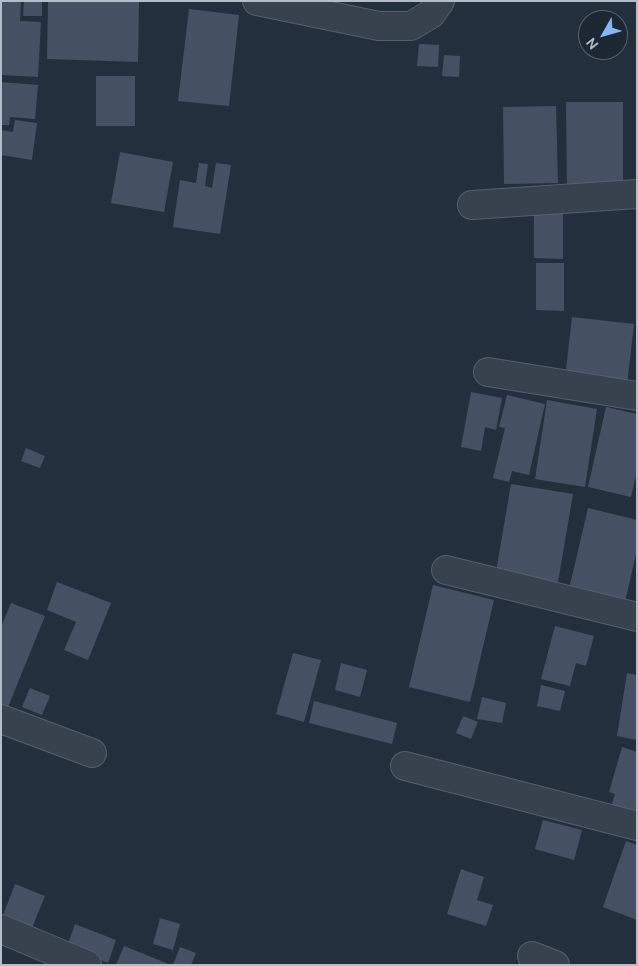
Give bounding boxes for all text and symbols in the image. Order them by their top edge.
north arrow [578,10,628,60]
text: N [582,35,601,53]

